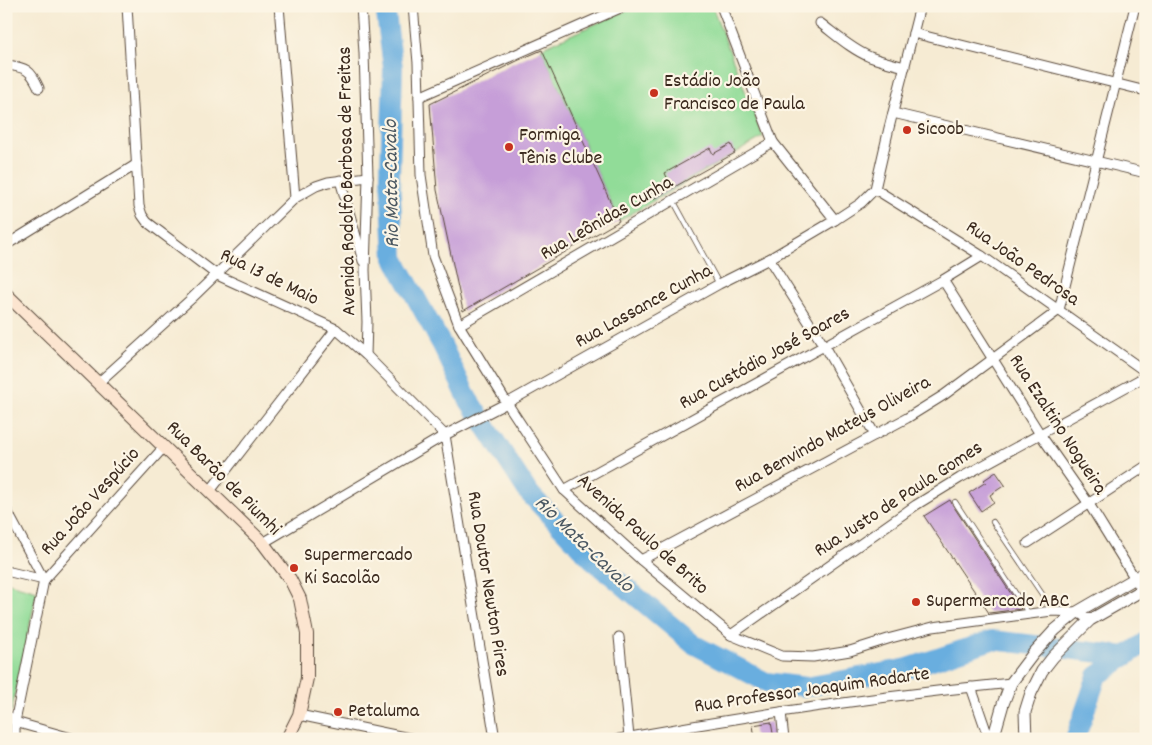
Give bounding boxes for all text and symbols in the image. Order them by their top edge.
street label: Avenida Rodolfo Barbosa de Freitas [332,46,364,316]
place label: Estádio João Francisco de Paula [664,68,805,119]
marker: Estádio João Francisco de Paula [648,87,660,99]
place label: Sicoob [917,116,964,144]
water label: Rio Mata-Cavalo [377,118,409,248]
place label: Formiga Tênis Clube [519,122,602,173]
marker: Sicoob [901,124,913,136]
marker: Formiga Tênis Clube [503,141,515,153]
street label: Rua Leônidas Cunha [535,169,679,268]
street label: Rua João Pedrosa [959,214,1085,314]
street label: Rua 13 de Maio [215,242,323,314]
street label: Rua Lassance Cunha [570,257,718,356]
street label: Rua Custódio José Soares [674,300,856,418]
street label: Rua Ezaltino Nogueira [1001,349,1113,501]
street label: Rua Benvindo Mateus Oliveira [730,369,937,501]
street label: Rua Barão de Piumhi [159,415,287,543]
street label: Rua Justo de Paula Gomes [809,435,989,565]
street label: Rua João Vespúcio [35,442,147,562]
street label: Avenida Paulo de Brito [570,468,714,602]
street label: Rua Doutor Newton Pires [459,489,515,679]
water label: Rio Mata-Cavalo [526,490,641,602]
place label: Supermercado Ki Sacolão [304,542,413,593]
marker: Supermercado Ki Sacolão [288,562,300,574]
place label: Supermercado ABC [926,588,1070,616]
marker: Supermercado ABC [910,596,922,608]
street label: Rua Professor Joaquim Rodarte [693,661,932,721]
place label: Petaluma [348,698,420,726]
marker: Petaluma [332,706,344,718]

